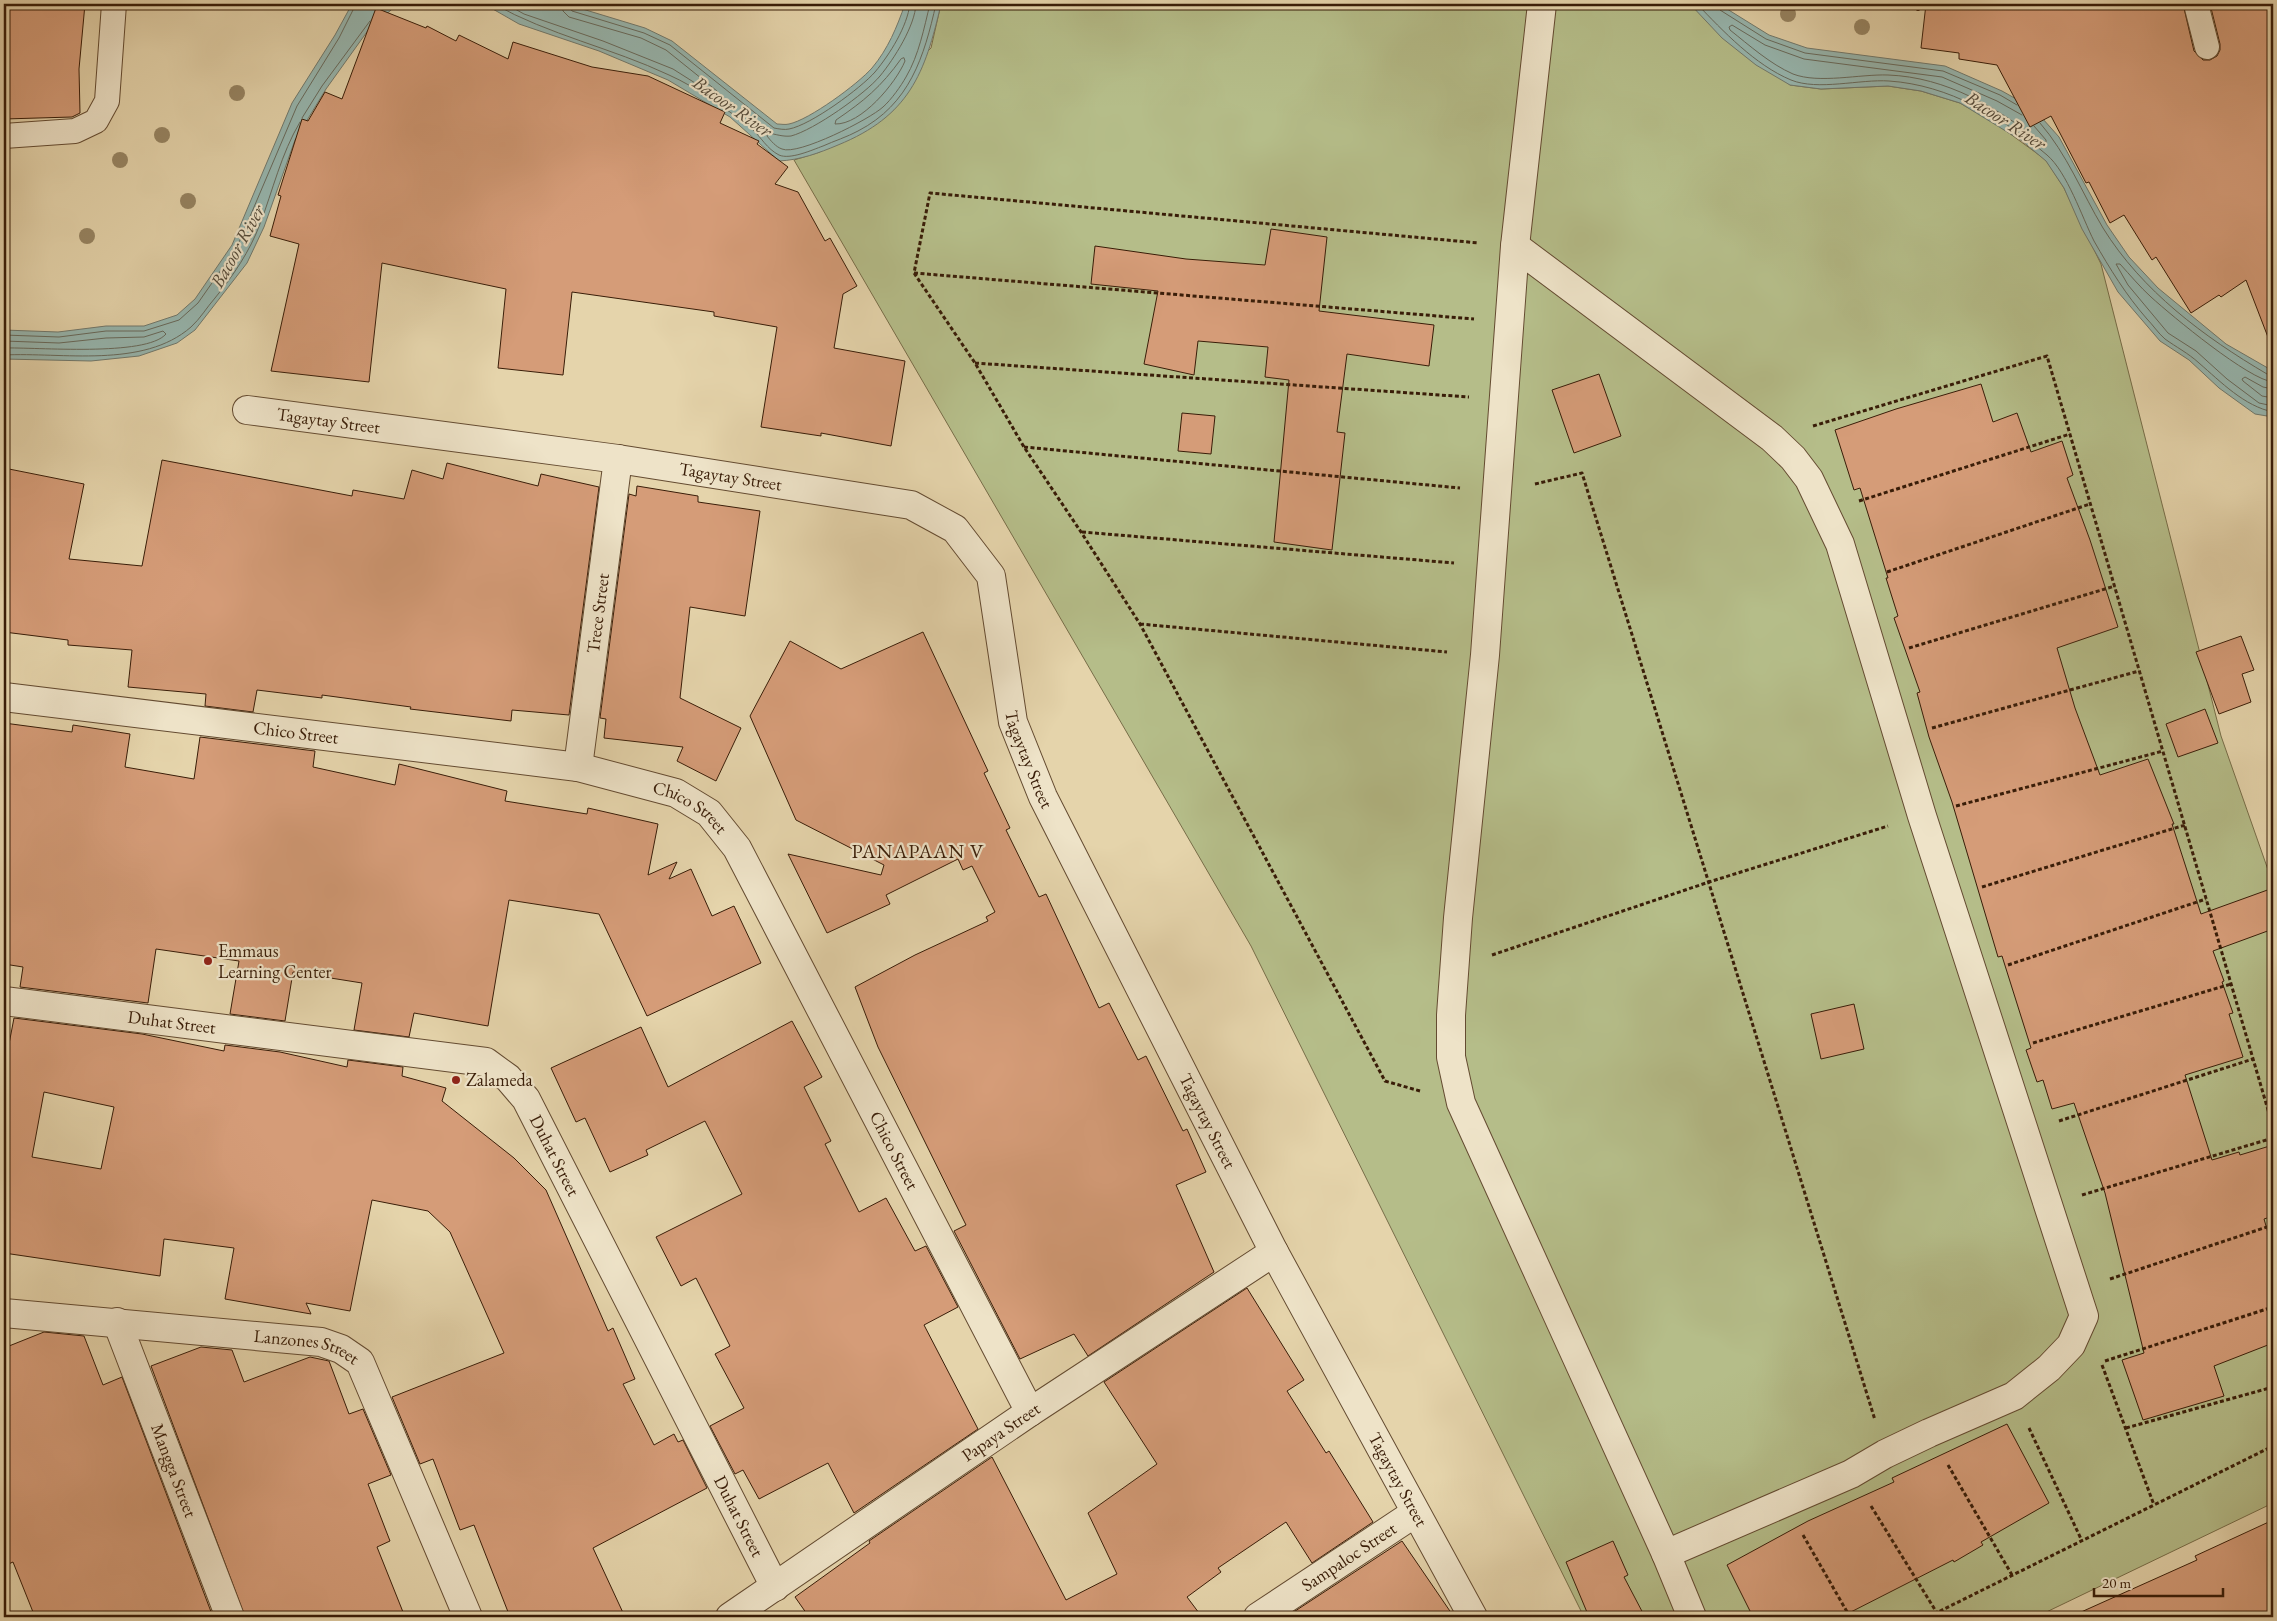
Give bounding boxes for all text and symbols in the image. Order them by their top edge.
water label: Bacoor River [687,69,778,143]
water label: Bacoor River [1960,84,2052,156]
water label: Bacoor River [204,200,271,293]
street label: Tagaytay Street [275,402,382,438]
street label: Tagaytay Street [677,457,784,496]
street label: Trece Street [581,572,614,655]
street label: Tagaytay Street [1000,709,1059,812]
street label: Chico Street [252,715,340,749]
street label: Chico Street [651,775,733,839]
district label: PANAPAAN V [852,838,984,864]
place label: Emmaus Learning Center [218,939,332,983]
marker: Emmaus Learning Center [202,955,214,967]
street label: Duhat Street [126,1005,217,1039]
place label: Zalameda [466,1068,533,1091]
street label: Tagaytay Street [1174,1069,1242,1173]
marker: Zalameda [450,1074,462,1086]
street label: Chico Street [865,1107,925,1194]
street label: Duhat Street [525,1111,586,1200]
street label: Lanzones Street [253,1324,364,1369]
street label: Papaya Street [957,1396,1044,1466]
street label: Mangga Street [146,1420,203,1521]
street label: Tagaytay Street [1364,1428,1434,1531]
street label: Duhat Street [709,1471,770,1561]
street label: Sampaloc Street [1297,1516,1401,1596]
scale bar [2094,1566,2223,1598]
text: 20 m [2102,1573,2131,1592]

